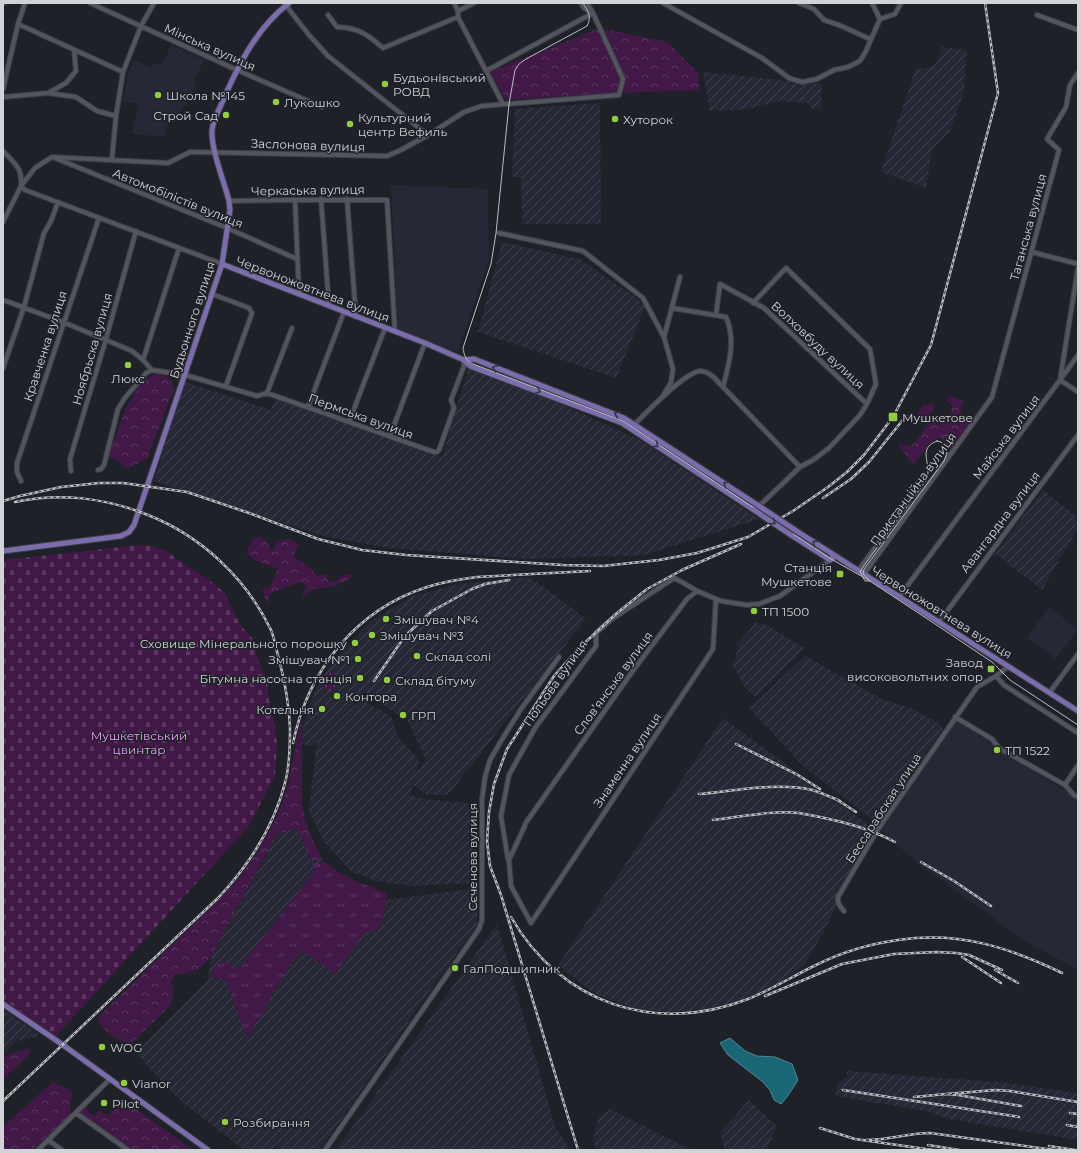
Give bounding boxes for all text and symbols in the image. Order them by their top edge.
street label: Мінська вулиця [162,20,258,74]
place label: Будьонівський РОВД [393,70,486,99]
marker: Будьонівський РОВД [380,79,390,89]
place label: Школа №145 [166,88,245,103]
marker: Школа №145 [153,90,163,100]
place label: Лукошко [284,95,340,110]
marker: Лукошко [271,97,281,107]
place label: Строй Сад [153,108,218,123]
marker: Строй Сад [221,110,231,120]
place label: Культурний центр Вефиль [358,110,447,139]
place label: Хуторок [623,112,673,127]
marker: Хуторок [610,114,620,124]
marker: Культурний центр Вефиль [345,119,355,129]
street label: Заслонова вулиця [251,136,365,154]
street label: Автомобілістів вулиця [111,165,245,231]
street label: Таганська вулиця [1007,172,1049,282]
street label: Черкаська вулиця [251,182,365,198]
street label: Червоножовтнева вулиця [234,253,392,325]
street label: Будьонного вулиця [166,260,218,380]
street label: Кравченка вулиця [20,289,70,403]
street label: Ноябрьска вулиця [69,291,115,407]
street label: Волховбуду вулиця [768,298,868,392]
marker: Люкс [123,360,133,370]
one-way arrow [492,364,499,372]
place label: Люкс [111,371,145,386]
one-way arrow [535,386,542,395]
street label: Пермська вулиця [306,390,416,442]
street label: Майська вулиця [969,392,1043,482]
place label: Мушкетове [902,410,973,425]
one-way arrow [613,411,620,419]
marker: Мушкетове [887,411,899,423]
street label: Пристанційна вулиця [867,429,959,549]
one-way arrow [652,440,659,448]
street label: Авангардна вулиця [957,468,1043,576]
one-way arrow [723,481,730,489]
one-way arrow [769,517,776,525]
one-way arrow [812,540,819,548]
place label: Станція Мушкетове [761,560,832,589]
street label: Червоножовтнева вулиця [869,562,1015,662]
marker: Станція Мушкетове [835,569,845,579]
place label: ТП 1500 [762,604,809,619]
marker: ТП 1500 [749,606,759,616]
place label: Змішувач №4 [394,612,479,627]
marker: Змішувач №4 [381,614,391,624]
place label: Змішувач №3 [380,628,464,643]
street label: Слов’янська вулиця [570,628,656,738]
marker: Змішувач №3 [367,630,377,640]
place label: Сховище Мінерального порошку [140,636,347,651]
street label: Польова вулиця [520,637,590,729]
marker: Сховище Мінерального порошку [350,638,360,648]
place label: Склад солі [425,649,491,664]
marker: Склад солі [412,651,422,661]
place label: Змішувач №1 [268,652,350,667]
marker: Змішувач №1 [353,654,363,664]
place label: Завод високовольтних опор [847,655,983,684]
marker: Завод високовольтних опор [986,664,996,674]
place label: Бітумна насосна станція [199,671,352,686]
marker: Бітумна насосна станція [355,673,365,683]
place label: Склад бітуму [395,673,476,688]
marker: Склад бітуму [382,675,392,685]
place label: Контора [345,689,397,704]
marker: Контора [332,691,342,701]
place label: Котельня [256,702,314,717]
marker: Котельня [317,704,327,714]
place label: ГРП [411,708,436,723]
marker: ГРП [398,710,408,720]
street label: Знаменна вулиця [590,710,664,810]
park label: Мушкетівський цвинтар [91,728,187,757]
place label: ТП 1522 [1005,743,1050,758]
marker: ТП 1522 [992,745,1002,755]
street label: Бессарабская улица [842,750,924,866]
street label: Сєченова вулиця [465,803,480,911]
place label: ГалПодшипник [463,961,560,976]
marker: ГалПодшипник [450,963,460,973]
place label: WOG [110,1040,142,1055]
marker: WOG [97,1042,107,1052]
place label: Vianor [132,1076,171,1091]
marker: Vianor [119,1078,129,1088]
place label: Pilot [112,1096,140,1111]
marker: Pilot [99,1098,109,1108]
place label: Розбирання [233,1115,310,1130]
marker: Розбирання [220,1117,230,1127]

